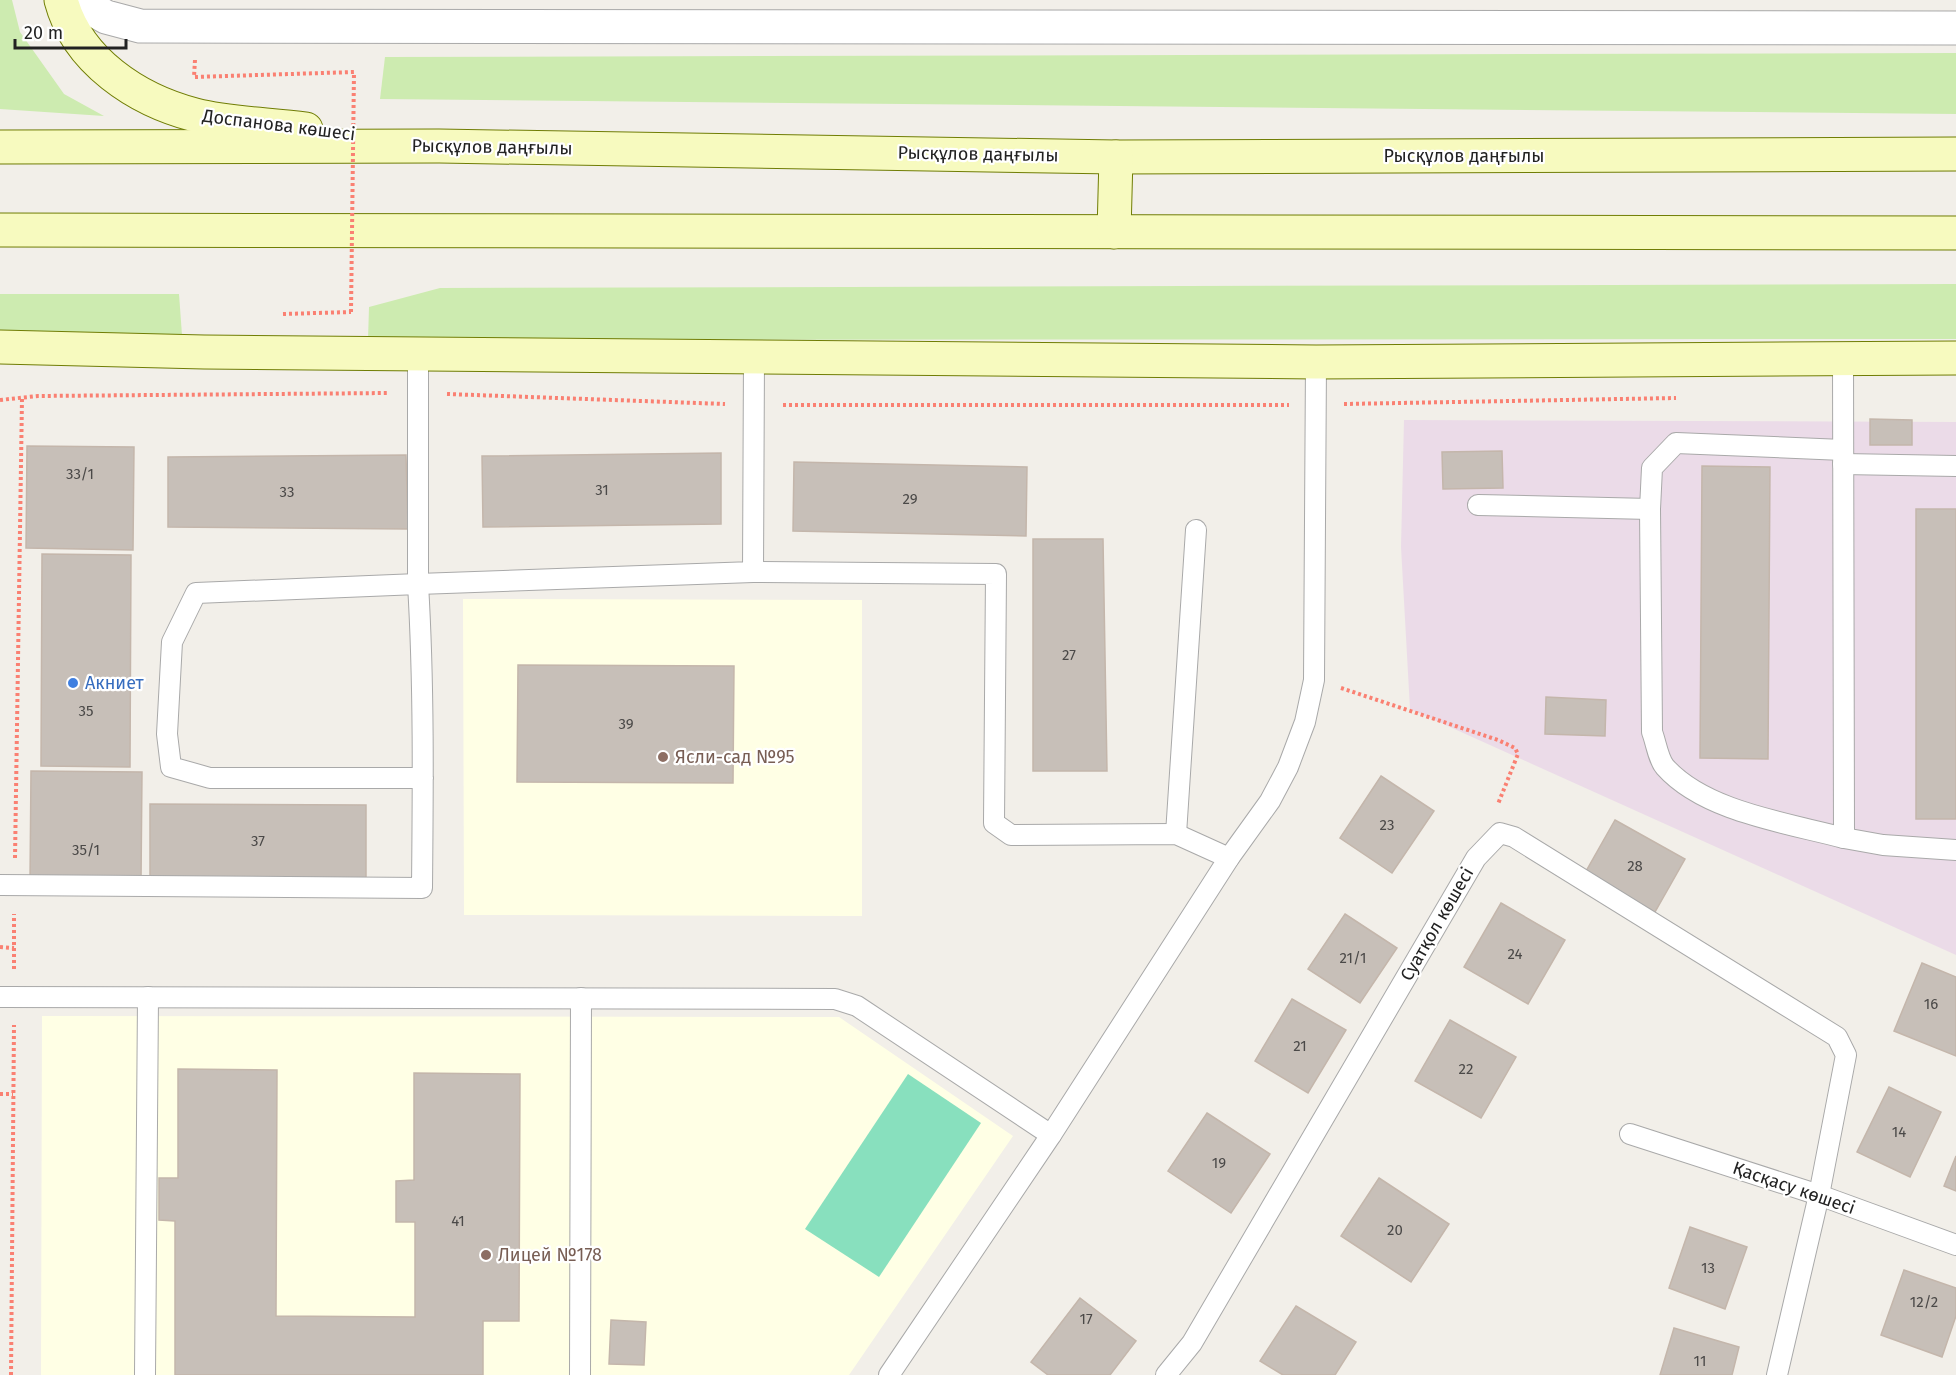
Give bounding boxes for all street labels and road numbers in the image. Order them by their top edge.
street label: Доспанова көшесі [200,105,357,145]
street label: Рысқұлов даңғылы [411,135,573,159]
street label: Рысқұлов даңғылы [897,142,1059,166]
street label: Рысқұлов даңғылы [1384,145,1544,167]
street label: Суатқол көшесі [1396,863,1478,985]
street label: Қасқасу көшесі [1730,1157,1858,1219]

